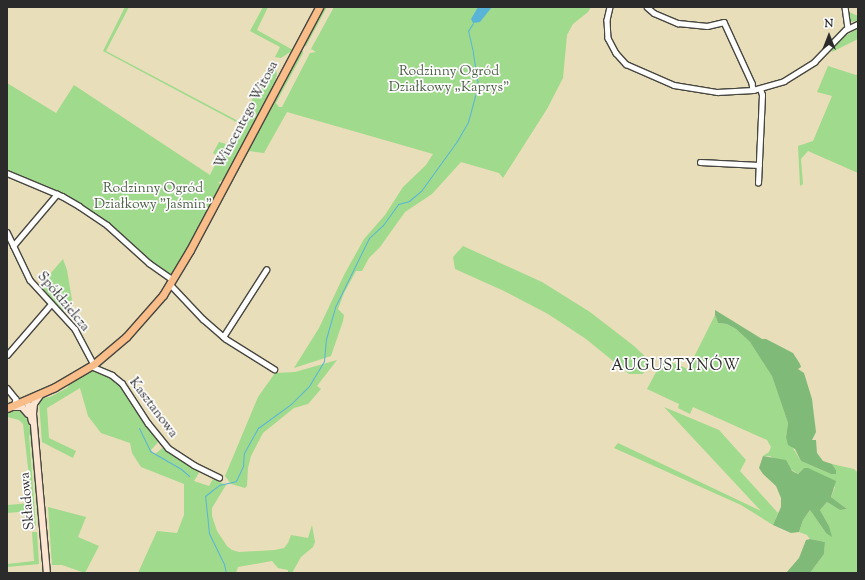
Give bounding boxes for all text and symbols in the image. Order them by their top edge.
north arrow [809,16,849,56]
text: N [825,16,833,32]
street label: Wincentego Witosa [212,58,282,172]
park label: Rodzinny Ogród Działkowy „Kaprys” [389,64,509,96]
park label: Rodzinny Ogród Działkowy "Jaśmin" [94,181,212,214]
street label: Spółdzielcza [33,269,93,335]
district label: AUGUSTYNÓW [611,358,741,376]
street label: Kasztanowa [125,375,181,441]
street label: Składowa [17,471,39,531]

